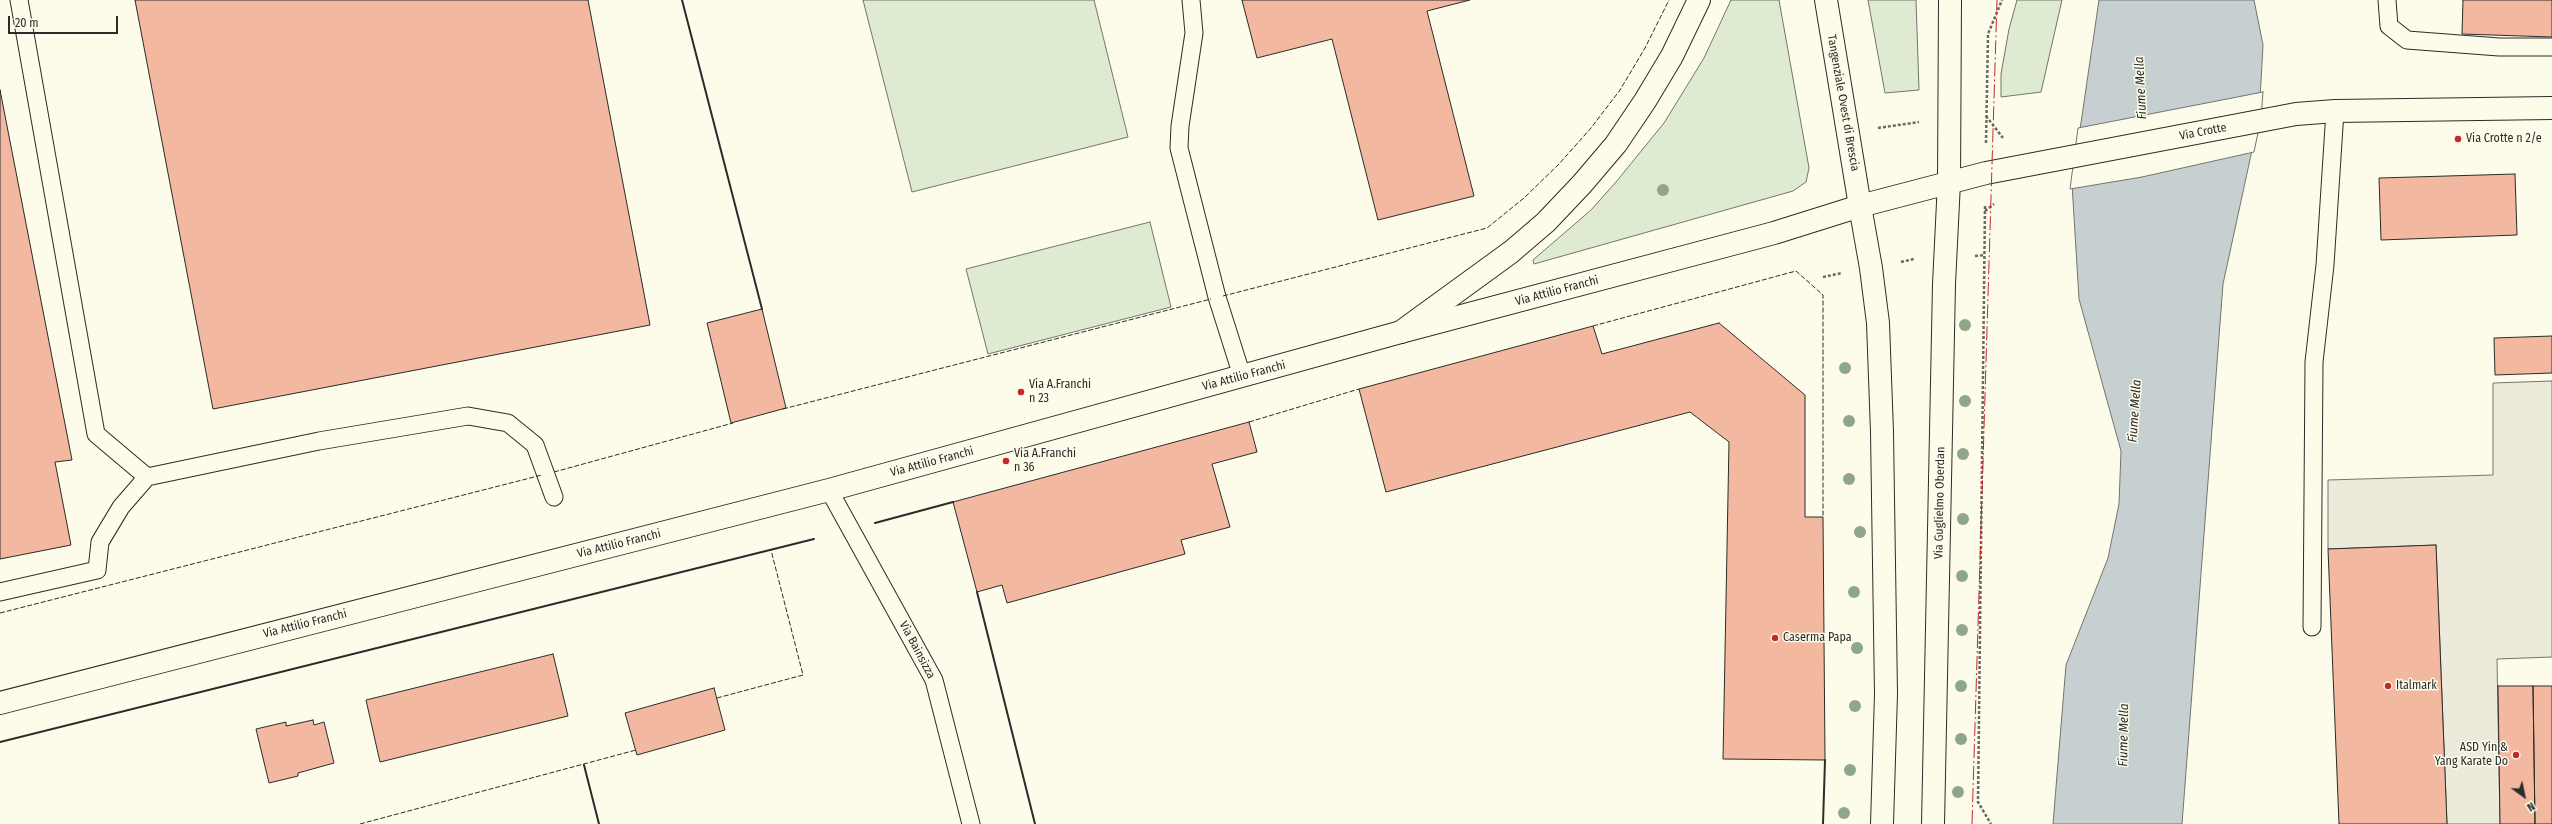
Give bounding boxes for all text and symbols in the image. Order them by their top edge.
scale bar [10,8,120,34]
text: 20 m [15,16,39,30]
street label: Tangenziale Ovest di Brescia [1824,33,1862,173]
water label: Fiume Mella [2132,56,2150,120]
street label: Via Crotte [2178,120,2228,144]
place label: Via Crotte n 2/e [2466,132,2542,146]
marker: Via Crotte n 2/e [2453,134,2463,144]
street label: Via Attilio Franchi [1514,273,1600,309]
street label: Via Attilio Franchi [1201,358,1287,394]
place label: Via A.Franchi n 23 [1029,378,1091,406]
water label: Fiume Mella [2125,379,2145,443]
marker: Via A.Franchi n 23 [1016,387,1026,397]
street label: Via Attilio Franchi [889,444,975,480]
place label: Via A.Franchi n 36 [1014,447,1076,475]
street label: Via Guglielmo Oberdan [1932,447,1948,559]
marker: Via A.Franchi n 36 [1001,456,1011,466]
street label: Via Attilio Franchi [576,527,662,561]
street label: Via Attilio Franchi [262,607,348,641]
street label: Via Bainsizza [896,619,938,681]
place label: Caserma Papa [1783,631,1852,645]
marker: Caserma Papa [1770,633,1780,643]
place label: Italmark [2396,679,2437,693]
marker: Italmark [2383,681,2393,691]
water label: Fiume Mella [2116,703,2132,767]
place label: ASD Yin & Yang Karate Do [2435,741,2508,769]
marker: ASD Yin & Yang Karate Do [2511,750,2521,760]
north arrow [2504,776,2544,816]
text: N [2525,799,2537,814]

